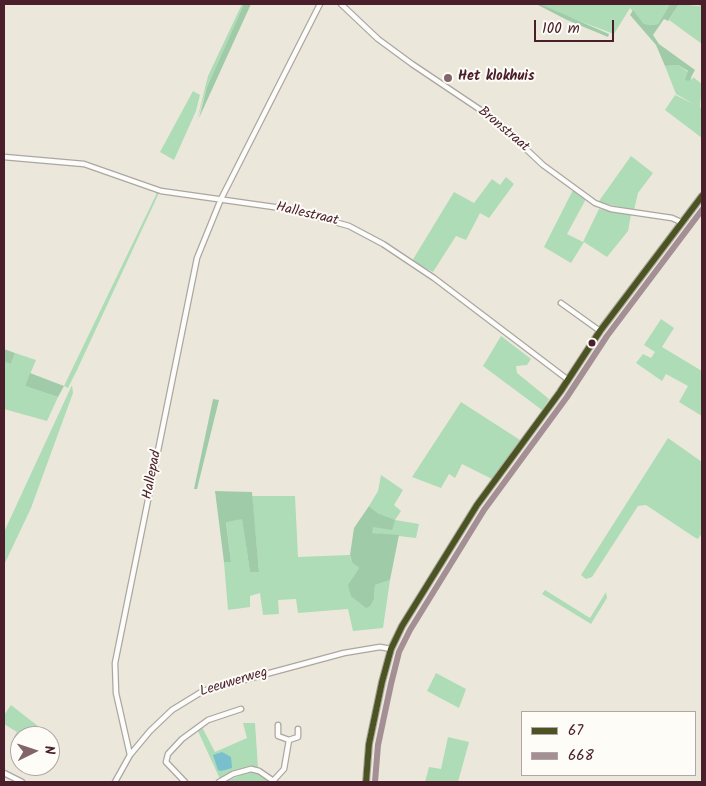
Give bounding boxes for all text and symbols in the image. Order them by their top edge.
scale bar [536,10,616,42]
text: 100 m [542,17,580,41]
place label: Het klokhuis [458,70,534,86]
marker: Het klokhuis [442,72,454,84]
street label: Bronstraat [474,104,532,156]
street label: Hallestraat [274,200,340,230]
unlabelled marker [587,338,597,348]
street label: Hallepad [140,449,166,501]
street label: Leeuwerweg [198,665,270,701]
legend [521,711,696,776]
text: 67 [568,719,583,743]
north arrow [10,726,60,776]
text: 668 [568,744,594,768]
text: N [38,745,60,755]

